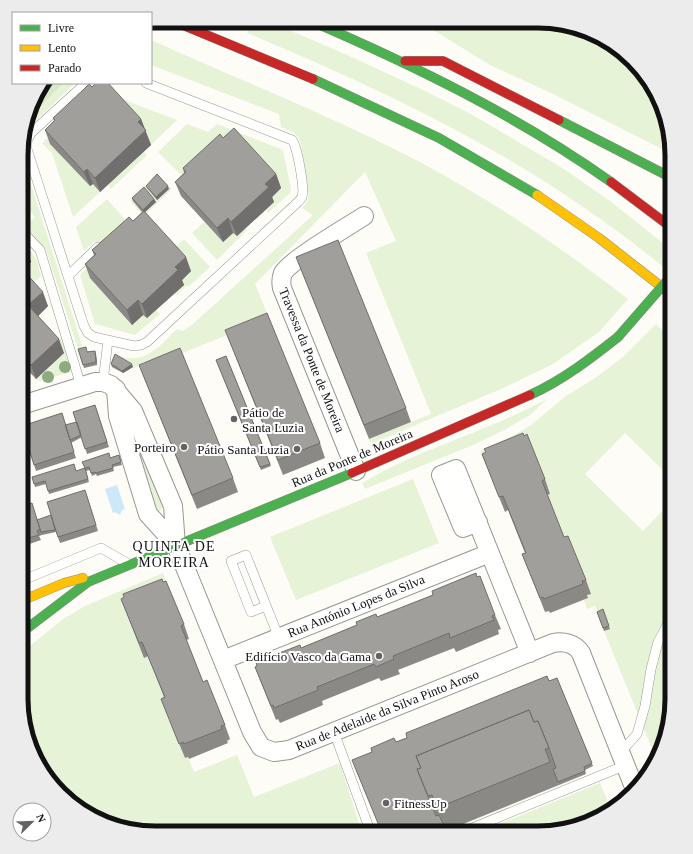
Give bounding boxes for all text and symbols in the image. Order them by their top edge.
legend [12,12,152,84]
text: Livre [48,21,74,35]
text: Lento [48,41,76,55]
text: Parado [48,61,81,75]
street label: Travessa da Ponte de Moreira [276,285,348,435]
place label: Pátio de Santa Luzia [242,405,304,435]
marker: Pátio de Santa Luzia [229,414,239,424]
street label: Rua da Ponte de Moreira [289,426,415,490]
place label: Porteiro [134,440,176,455]
marker: Porteiro [179,442,189,452]
place label: Pátio Santa Luzia [197,442,289,457]
marker: Pátio Santa Luzia [292,444,302,454]
district label: QUINTA DE MOREIRA [133,539,215,570]
street label: Rua António Lopes da Silva [285,572,427,640]
place label: Edifício Vasco da Gama [245,649,371,664]
marker: Edifício Vasco da Gama [374,651,384,661]
street label: Rua de Adelaide da Silva Pinto Aroso [293,666,481,754]
place label: FitnessUp [394,796,447,811]
marker: FitnessUp [381,798,391,808]
north arrow [12,802,52,842]
text: N [34,812,48,824]

